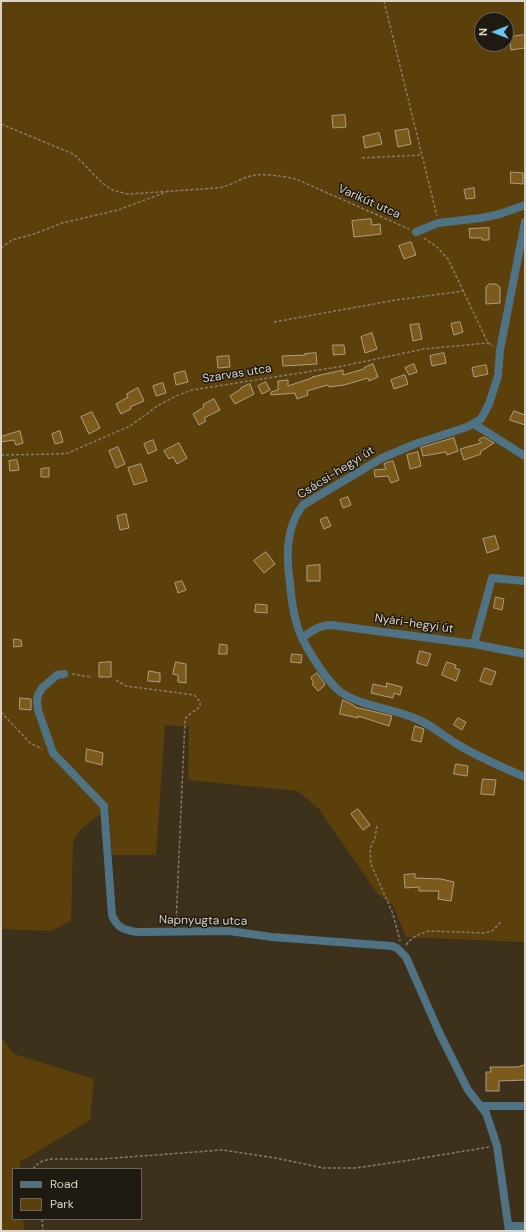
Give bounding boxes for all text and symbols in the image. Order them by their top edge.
north arrow [474,12,514,52]
text: N [476,28,490,36]
street label: Varikút utca [336,182,402,222]
street label: Szarvas utca [201,361,273,387]
street label: Csácsi-hegyi út [295,444,377,502]
street label: Nyári-hegyi út [374,611,454,637]
street label: Napnyugta utca [159,913,247,929]
legend [12,1168,142,1220]
text: Road [50,1176,78,1192]
text: Park [50,1196,74,1212]

